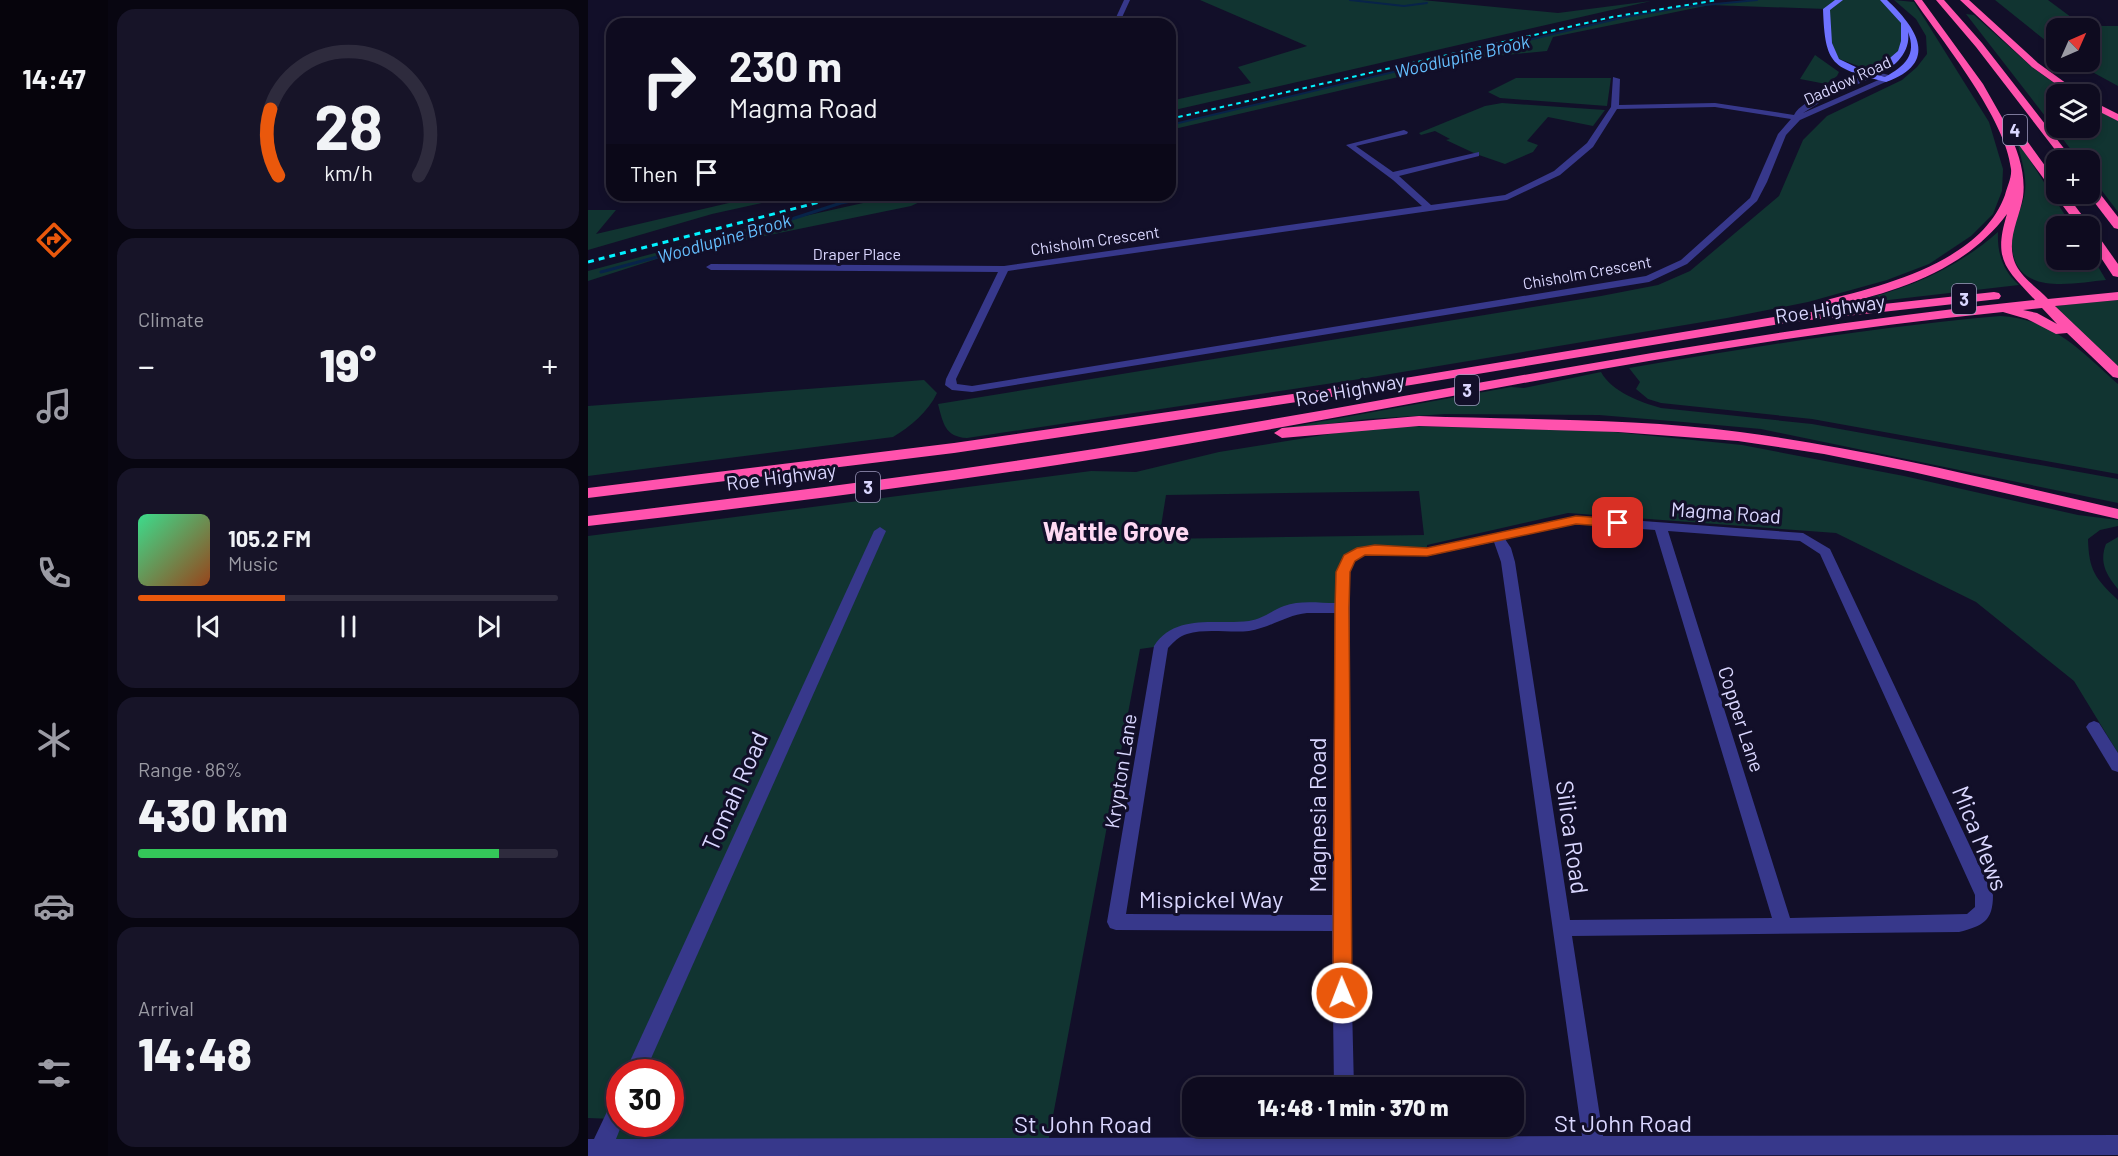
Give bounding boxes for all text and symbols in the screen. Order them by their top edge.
north arrow [2046,18,2100,72]
map controls [2046,18,2100,270]
water label: Woodlupine Brook [1392,30,1532,82]
text: 230 m [729,40,842,90]
icon: right [630,42,708,120]
street label: Daddow Road [1800,52,1894,108]
text: 14:47 [22,62,86,94]
button: layers [2046,84,2100,138]
text: 28 [314,88,382,162]
text: Magma Road [729,91,878,123]
road number: 4 [2003,115,2027,145]
button: + [2046,150,2100,204]
icon: arrive [690,156,723,189]
text: Then [630,160,678,186]
text: km/h [324,161,372,186]
water label: Woodlupine Brook [655,208,793,268]
button: − [2046,216,2100,270]
icon: directions [33,219,75,261]
street label: Chisholm Crescent [1029,222,1161,258]
street label: Draper Place [813,244,901,263]
street label: Chisholm Crescent [1521,251,1653,293]
road number: 3 [1952,284,1976,314]
street label: Roe Highway [1773,288,1887,328]
text: Climate [138,307,204,331]
text: 19° [320,337,376,391]
text: − [138,345,155,385]
text: + [542,345,558,385]
street label: Roe Highway [1293,368,1407,410]
road number: 3 [1455,375,1479,405]
icon: music [33,385,75,427]
street label: Roe Highway [725,457,837,495]
road number: 3 [856,472,880,502]
street label: Magma Road [1670,496,1782,528]
pin [1592,497,1643,548]
icon: arrive [1601,506,1634,539]
district label: Wattle Grove [1043,515,1189,546]
text: 105.2 FM [228,525,311,551]
text: Music [228,551,278,575]
icon: phone [33,552,75,594]
icon: previous [192,610,225,643]
icon: pause [332,610,365,643]
icon: next [472,610,505,643]
street label: Copper Lane [1714,663,1770,775]
street label: Krypton Lane [1099,712,1141,830]
icon: climate [33,719,75,761]
street label: Tomah Road [695,727,773,855]
street label: Magnesia Road [1302,737,1331,893]
text: Range · 86% [138,757,242,781]
street label: Silica Road [1551,778,1595,896]
street label: Mica Mews [1947,781,2015,895]
text: 430 km [138,787,288,841]
street label: Mispickel Way [1139,884,1283,913]
icon: car [33,885,75,927]
position arrow [1310,961,1374,1025]
text: Arrival [138,996,194,1020]
text: 14:48 [138,1026,252,1080]
icon: filters [33,1052,75,1094]
speed limit sign: 30 [606,1059,684,1137]
text: 14:48 · 1 min · 370 m [1258,1094,1448,1120]
street label: St John Road [1554,1108,1692,1137]
street label: St John Road [1014,1109,1152,1138]

